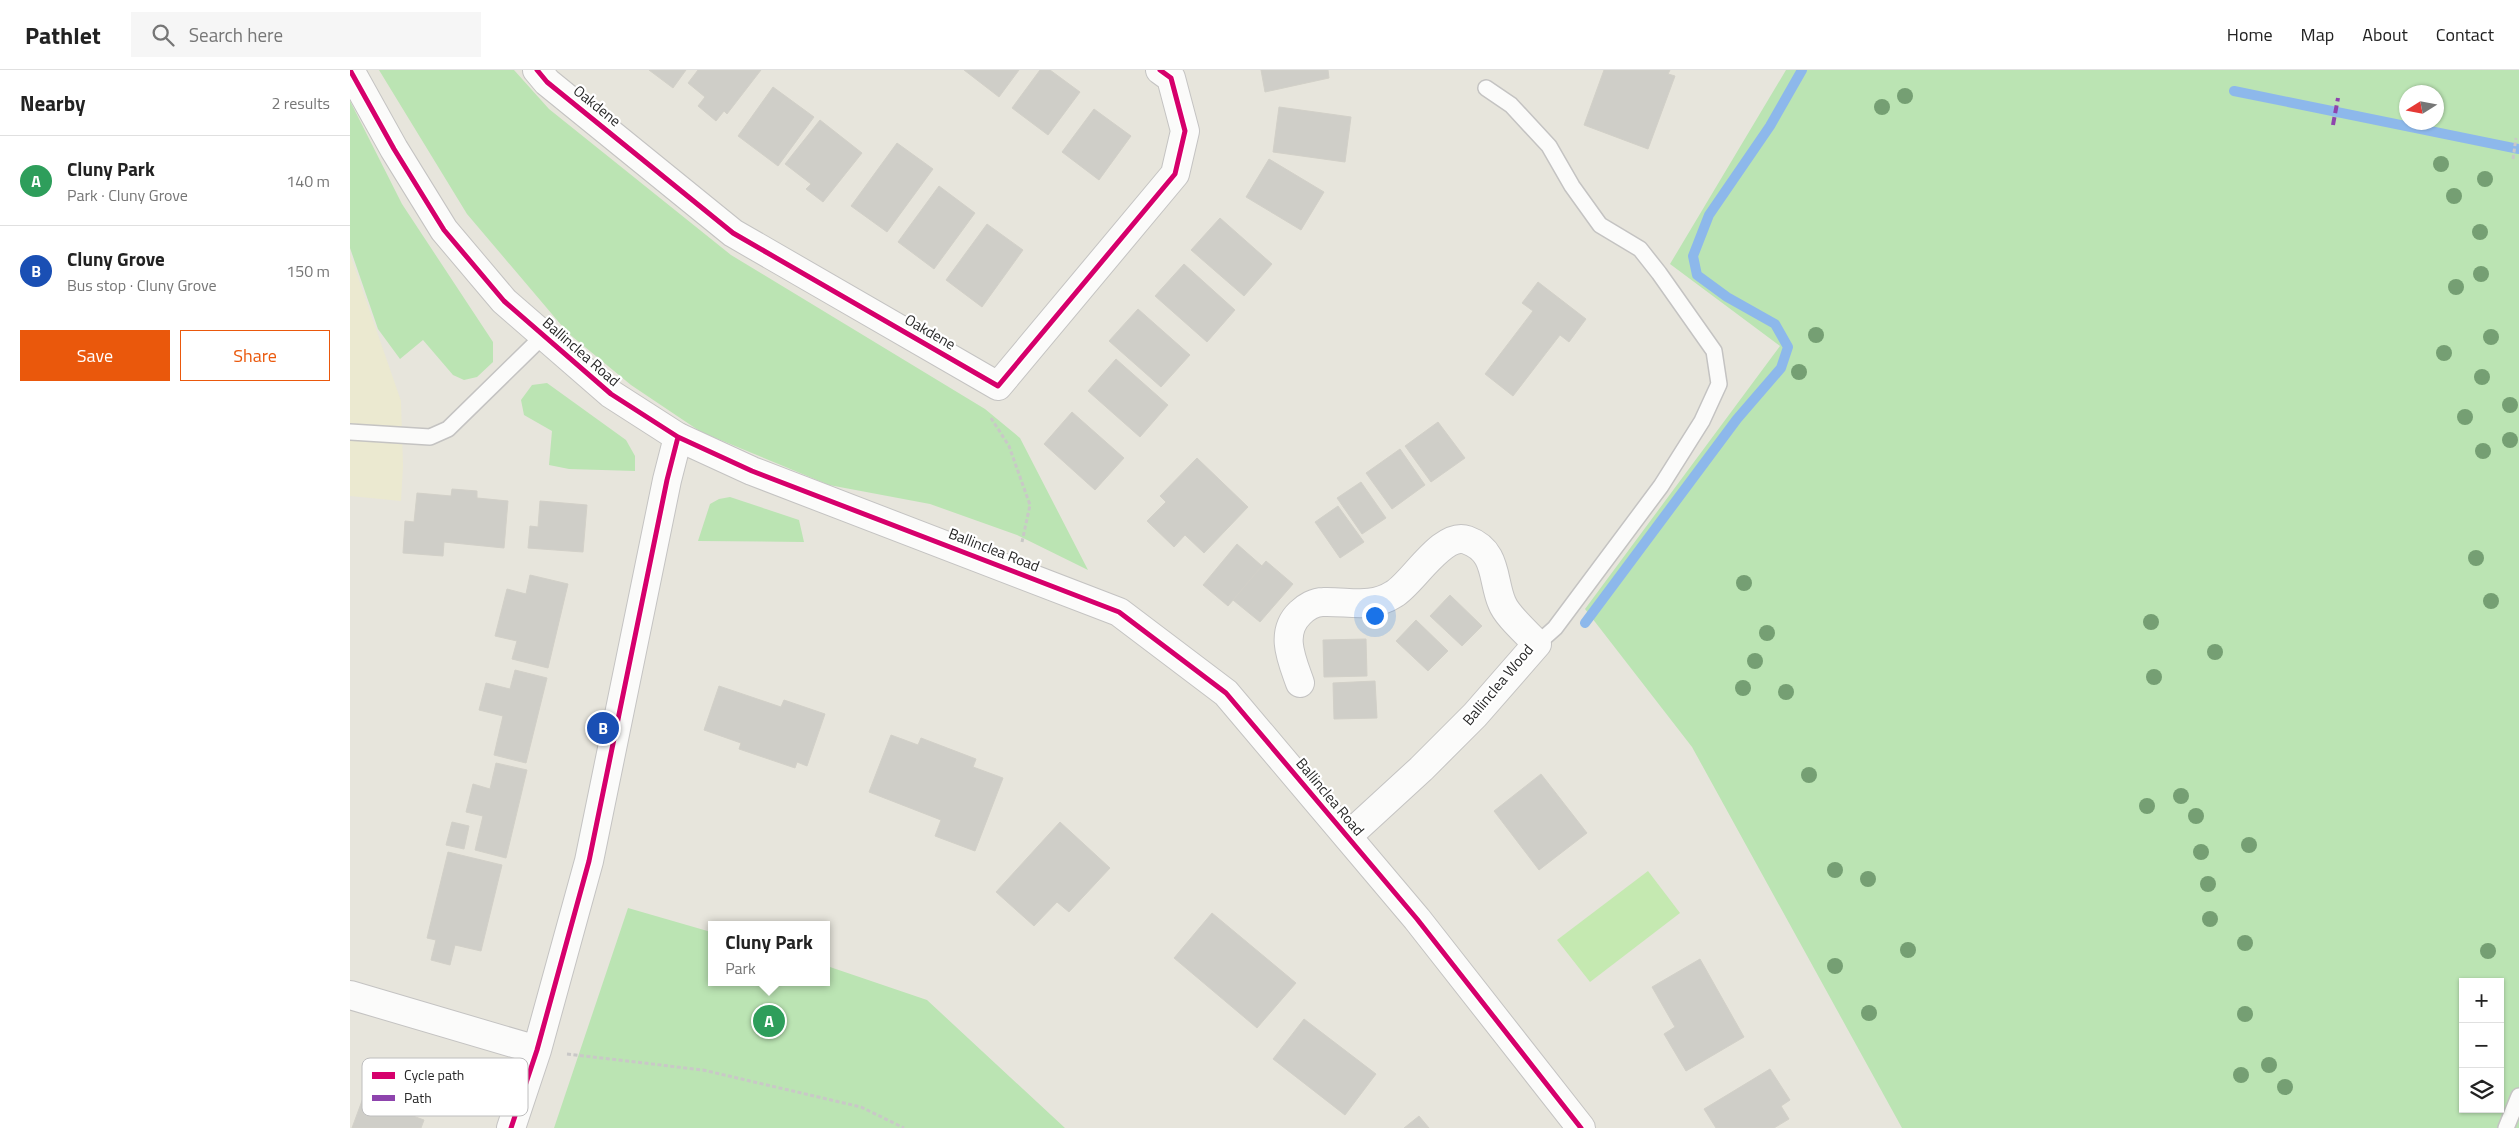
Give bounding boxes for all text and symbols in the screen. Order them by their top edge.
search box [131,12,481,57]
text: Pathlet [25,17,101,53]
text: Search here [189,20,283,49]
icon: search [149,21,177,49]
text: Home [2227,21,2273,48]
text: Map [2301,21,2334,48]
text: About [2362,21,2408,48]
text: Contact [2436,21,2494,48]
street label: Oakdene [568,79,626,132]
north arrow [2399,85,2444,130]
text: Nearby [20,87,85,119]
text: 2 results [271,91,330,115]
text: Cluny Park [67,154,155,183]
text: A [31,169,41,193]
text: 140 m [286,169,330,193]
text: Park · Cluny Grove [67,183,188,207]
text: Cluny Grove [67,244,165,273]
text: B [31,259,41,283]
text: 150 m [286,259,330,283]
text: Bus stop · Cluny Grove [67,273,217,297]
street label: Oakdene [900,308,960,355]
street label: Ballinclea Road [538,311,625,392]
button: Save [20,330,170,381]
button: Share [180,330,330,381]
street label: Ballinclea Road [945,522,1043,577]
your location [1362,603,1388,629]
street label: Ballinclea Wood [1457,639,1539,730]
pin: B [587,709,619,747]
street label: Ballinclea Road [1291,753,1370,841]
popup [708,921,830,986]
text: Cluny Park [725,927,813,956]
text: Park [725,956,756,980]
map controls [2459,978,2504,1113]
button: + [2459,978,2504,1023]
pin: A [753,1002,785,1040]
button: − [2459,1023,2504,1068]
legend [362,1058,528,1116]
text: Cycle path [404,1064,464,1085]
button: layers [2459,1068,2504,1113]
text: Path [404,1087,432,1108]

